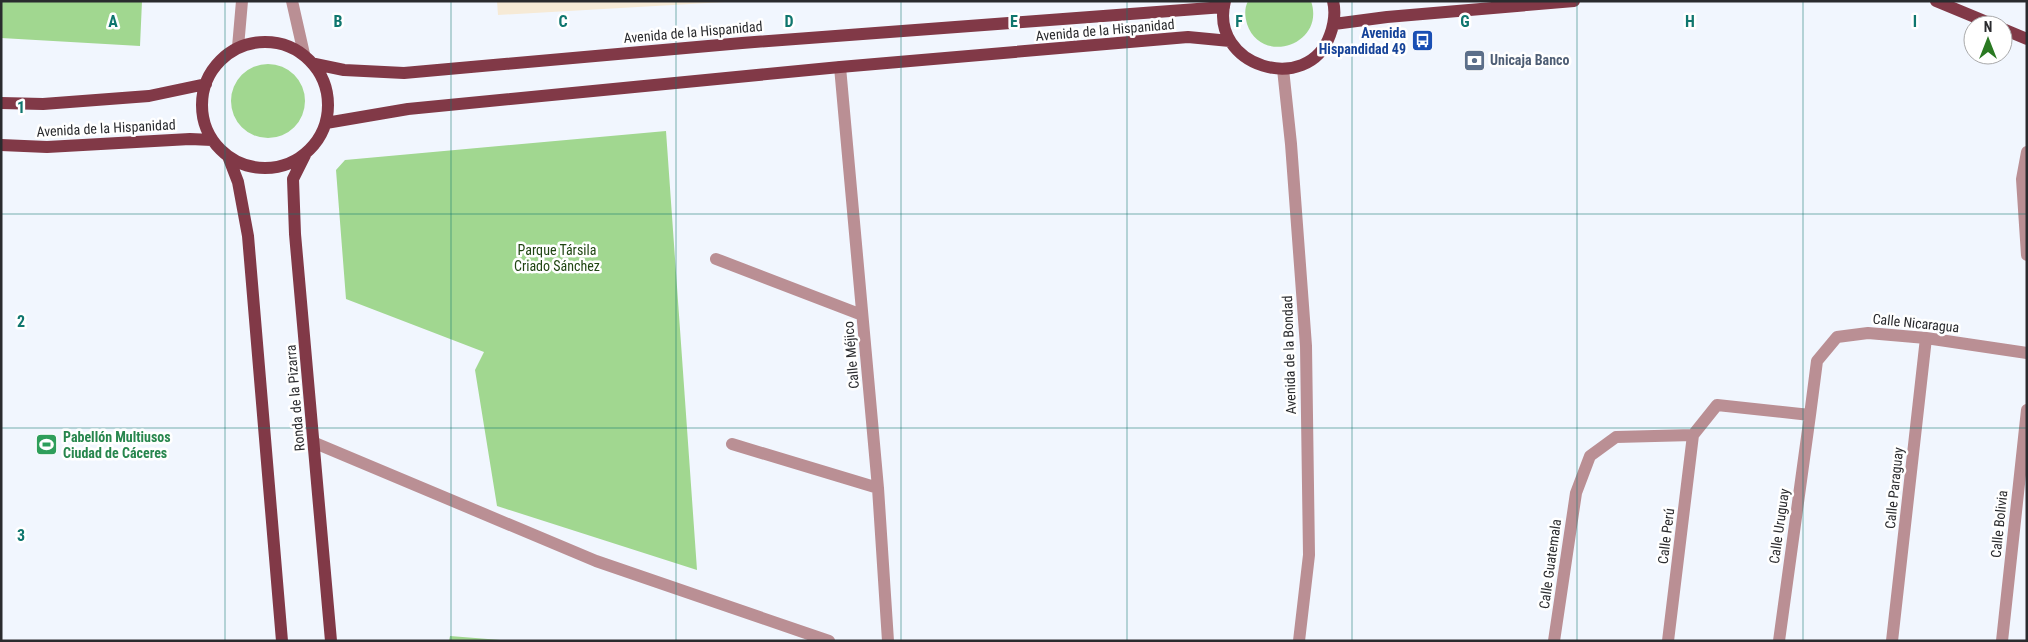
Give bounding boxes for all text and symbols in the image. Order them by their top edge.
text: A [108,12,118,31]
text: B [334,12,343,31]
text: C [558,12,568,31]
text: D [784,12,794,31]
text: E [1010,12,1018,31]
text: F [1235,12,1243,31]
text: G [1460,12,1470,31]
text: H [1685,12,1695,31]
text: I [1913,12,1917,31]
north arrow [1963,15,2013,65]
street label: Avenida de la Hispanidad [1035,16,1175,44]
street label: Avenida de la Hispanidad [623,18,763,46]
text: N [1984,19,1992,35]
place label: Avenida Hispandidad 49 [1319,25,1406,57]
bus stop icon: Avenida Hispandidad 49 [1410,29,1434,53]
bank icon: Unicaja Banco [1462,48,1486,72]
place label: Unicaja Banco [1490,52,1569,68]
text: 1 [17,98,25,117]
street label: Avenida de la Hispanidad [36,116,176,140]
park label: Parque Társila Criado Sánchez [514,242,600,274]
street label: Avenida de la Bondad [1279,295,1299,415]
street label: Calle Nicaragua [1872,310,1960,336]
text: 2 [17,312,25,331]
street label: Calle Méjico [840,321,862,389]
street label: Ronda de la Pizarra [282,344,308,452]
place label: Pabellón Multiusos Ciudad de Cáceres [63,429,171,461]
sports icon: Pabellón Multiusos Ciudad de Cáceres [35,433,59,457]
street label: Calle Paraguay [1882,446,1906,530]
street label: Calle Uruguay [1766,487,1792,565]
street label: Calle Bolivia [1987,489,2011,559]
street label: Calle Perú [1655,507,1677,565]
street label: Calle Guatemala [1536,518,1564,610]
text: 3 [17,526,25,545]

